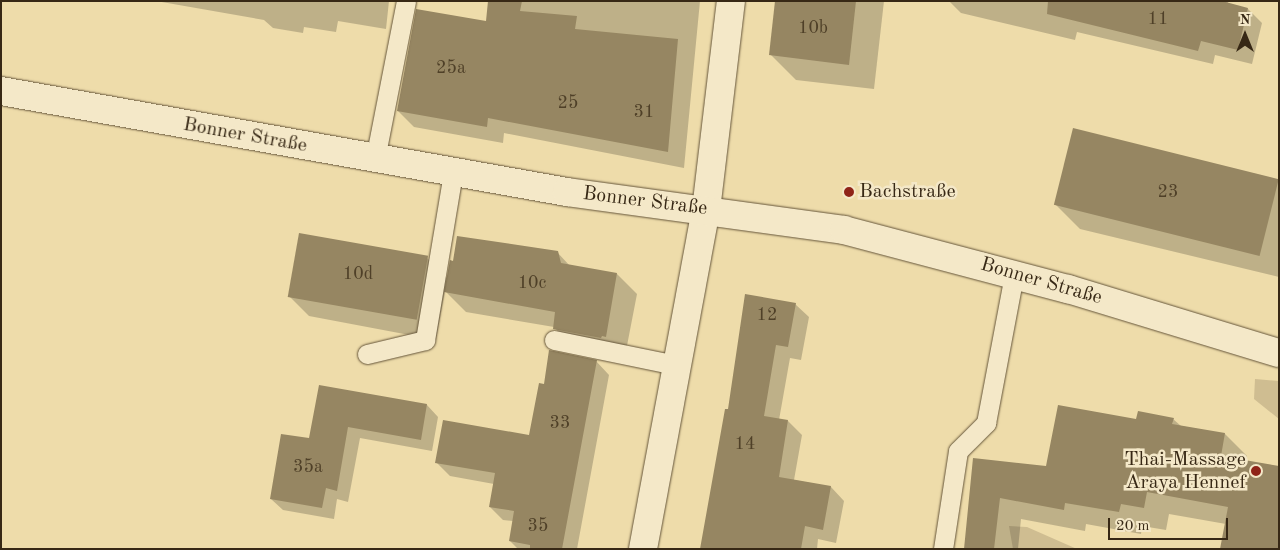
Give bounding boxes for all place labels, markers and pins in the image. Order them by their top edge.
place label: Bachstraße [859,180,956,204]
marker: Bachstraße [843,186,855,198]
place label: Thai-Massage Araya Hennef [1124,448,1246,495]
marker: Thai-Massage Araya Hennef [1250,465,1262,477]

